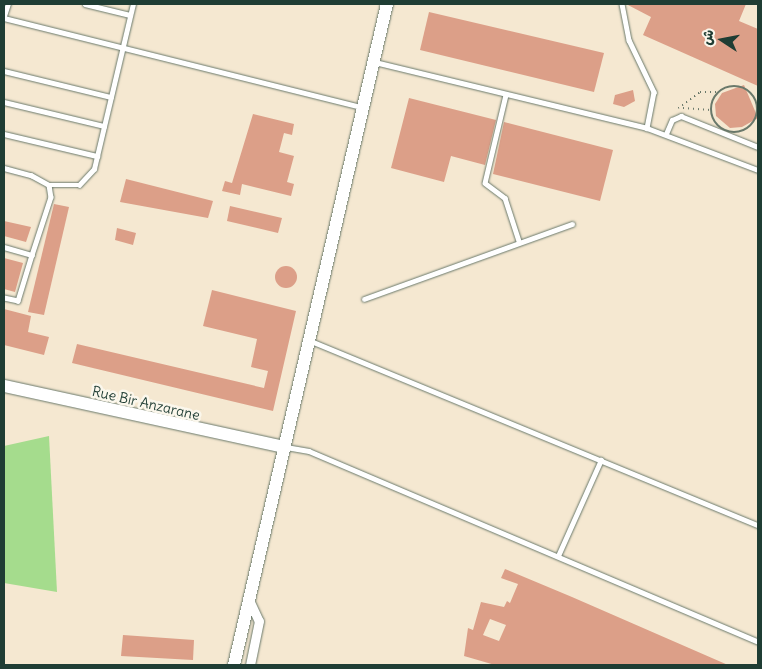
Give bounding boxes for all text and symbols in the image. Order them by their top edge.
north arrow [697,15,747,65]
text: ش [697,28,718,46]
street label: Rue Bir Anzarane [91,382,201,424]

